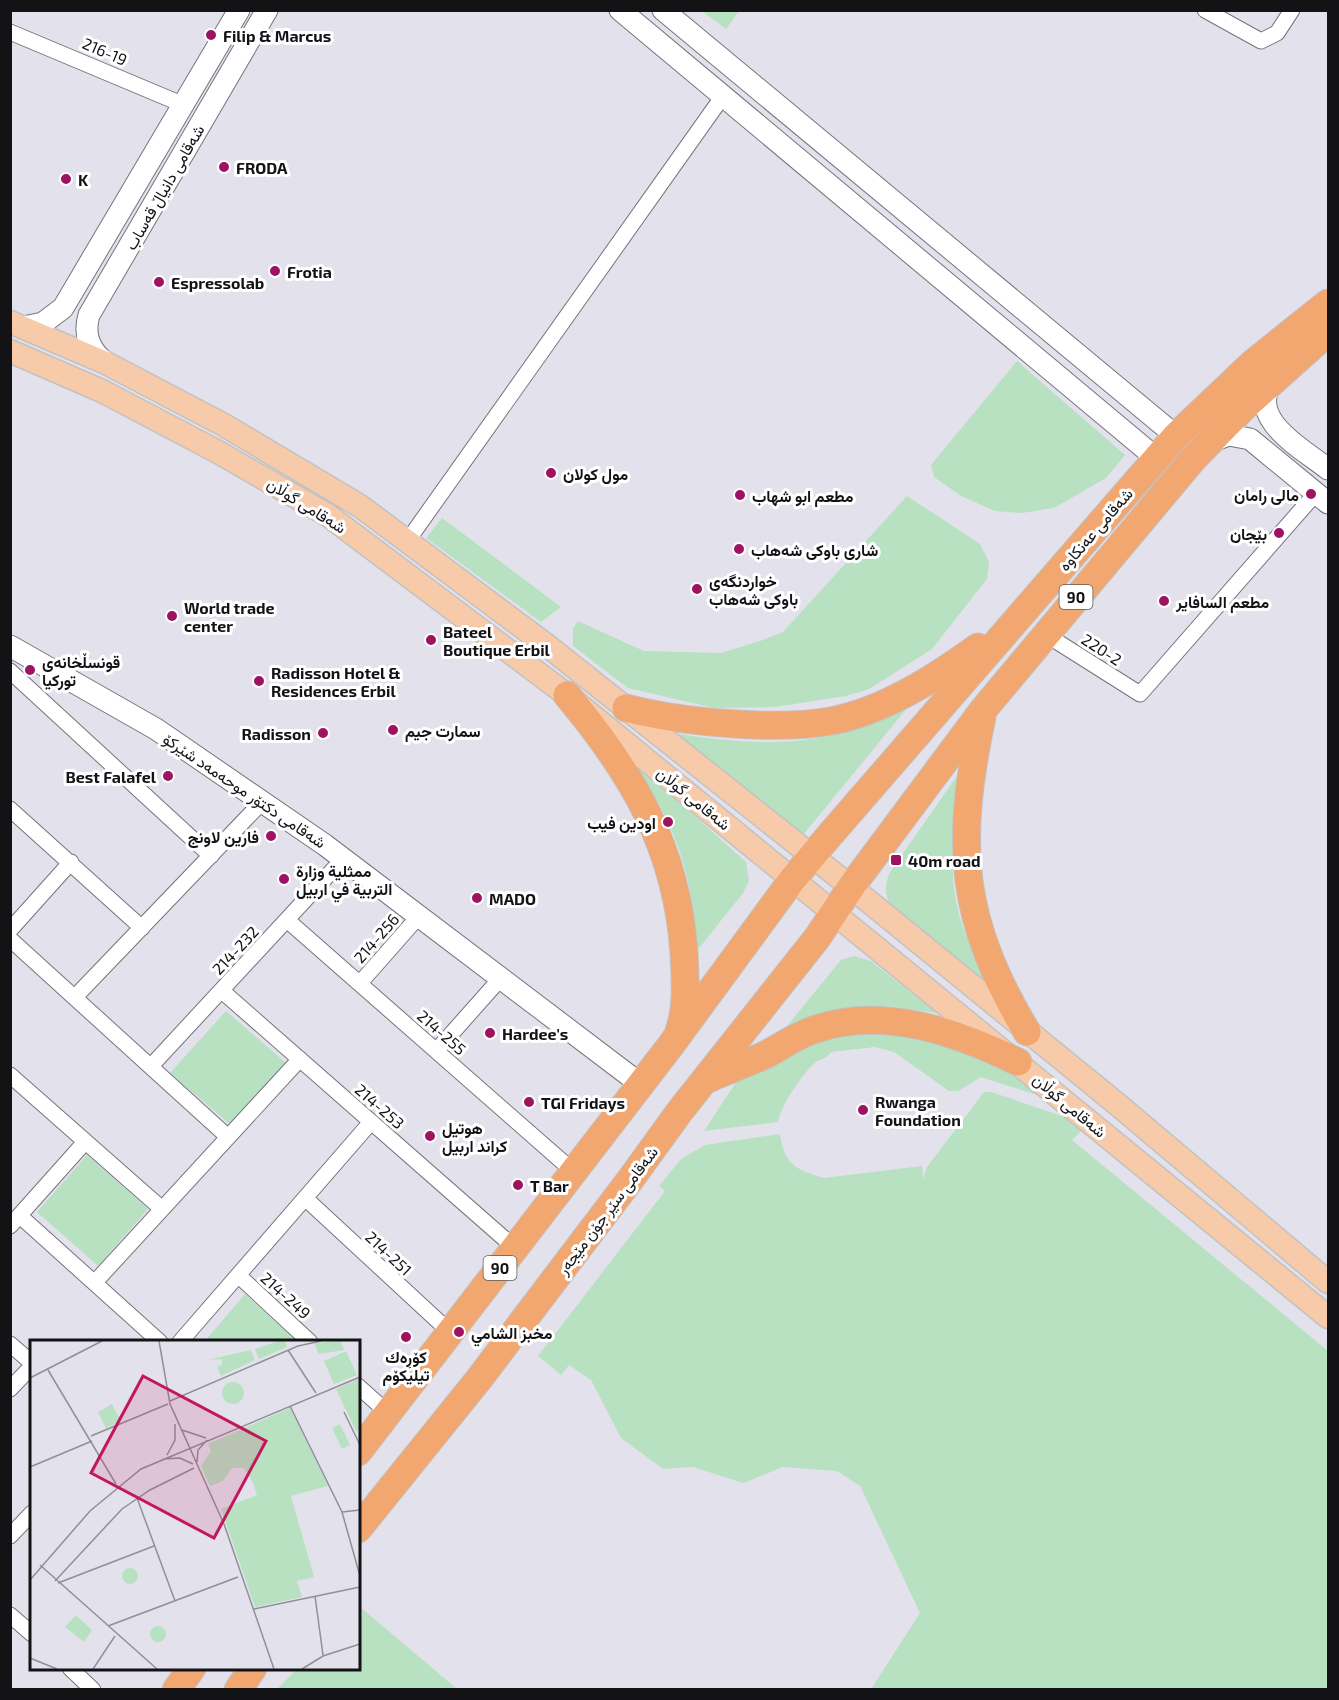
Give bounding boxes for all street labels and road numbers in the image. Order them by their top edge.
street label: 216-19 [80,33,130,69]
street label: شەقامی دانیاڵ قەساب [120,121,209,254]
street label: شەقامی گوڵان [263,473,350,538]
street label: شەقامی عەنکاوە [1054,484,1138,576]
road number: 90 [1060,585,1092,609]
street label: 220-2 [1078,629,1126,669]
street label: شەقامی دکتۆر موحەمەد شێرکۆ [159,728,330,853]
street label: شەقامی گوڵان [652,762,735,835]
street label: 214-256 [349,909,403,967]
street label: 214-232 [208,922,262,978]
street label: 214-255 [414,1006,470,1058]
street label: شەقامی گوڵان [1028,1069,1110,1143]
street label: 214-253 [352,1080,408,1132]
street label: شەقامی سێر جۆن مێجەر [552,1142,663,1280]
street label: 214-251 [362,1227,416,1279]
road number: 90 [484,1256,516,1280]
street label: 214-249 [257,1268,315,1322]

